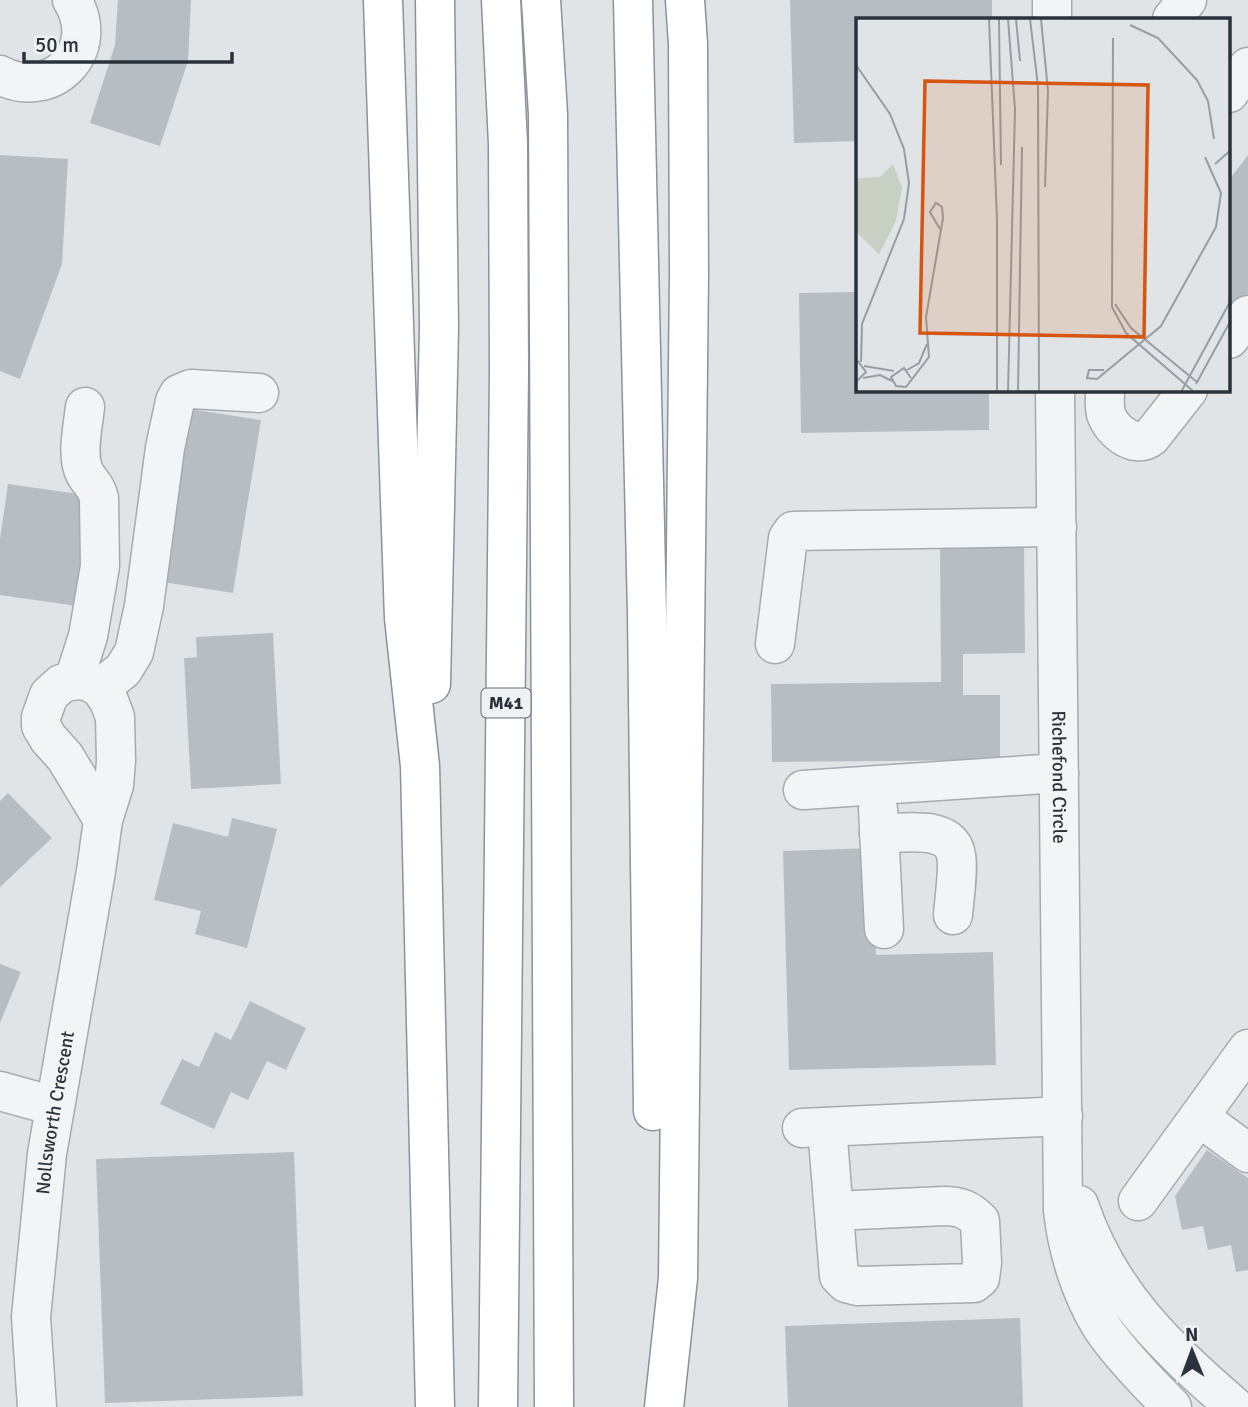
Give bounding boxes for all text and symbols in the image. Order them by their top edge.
inset map [856,18,1230,392]
scale bar [24,21,233,65]
text: 50 m [35,32,79,58]
road number: M41 [482,688,530,718]
street label: Richefond Circle [1046,710,1071,844]
street label: Nollsworth Crescent [31,1029,80,1196]
north arrow [1157,1316,1227,1386]
text: N [1185,1323,1199,1347]

